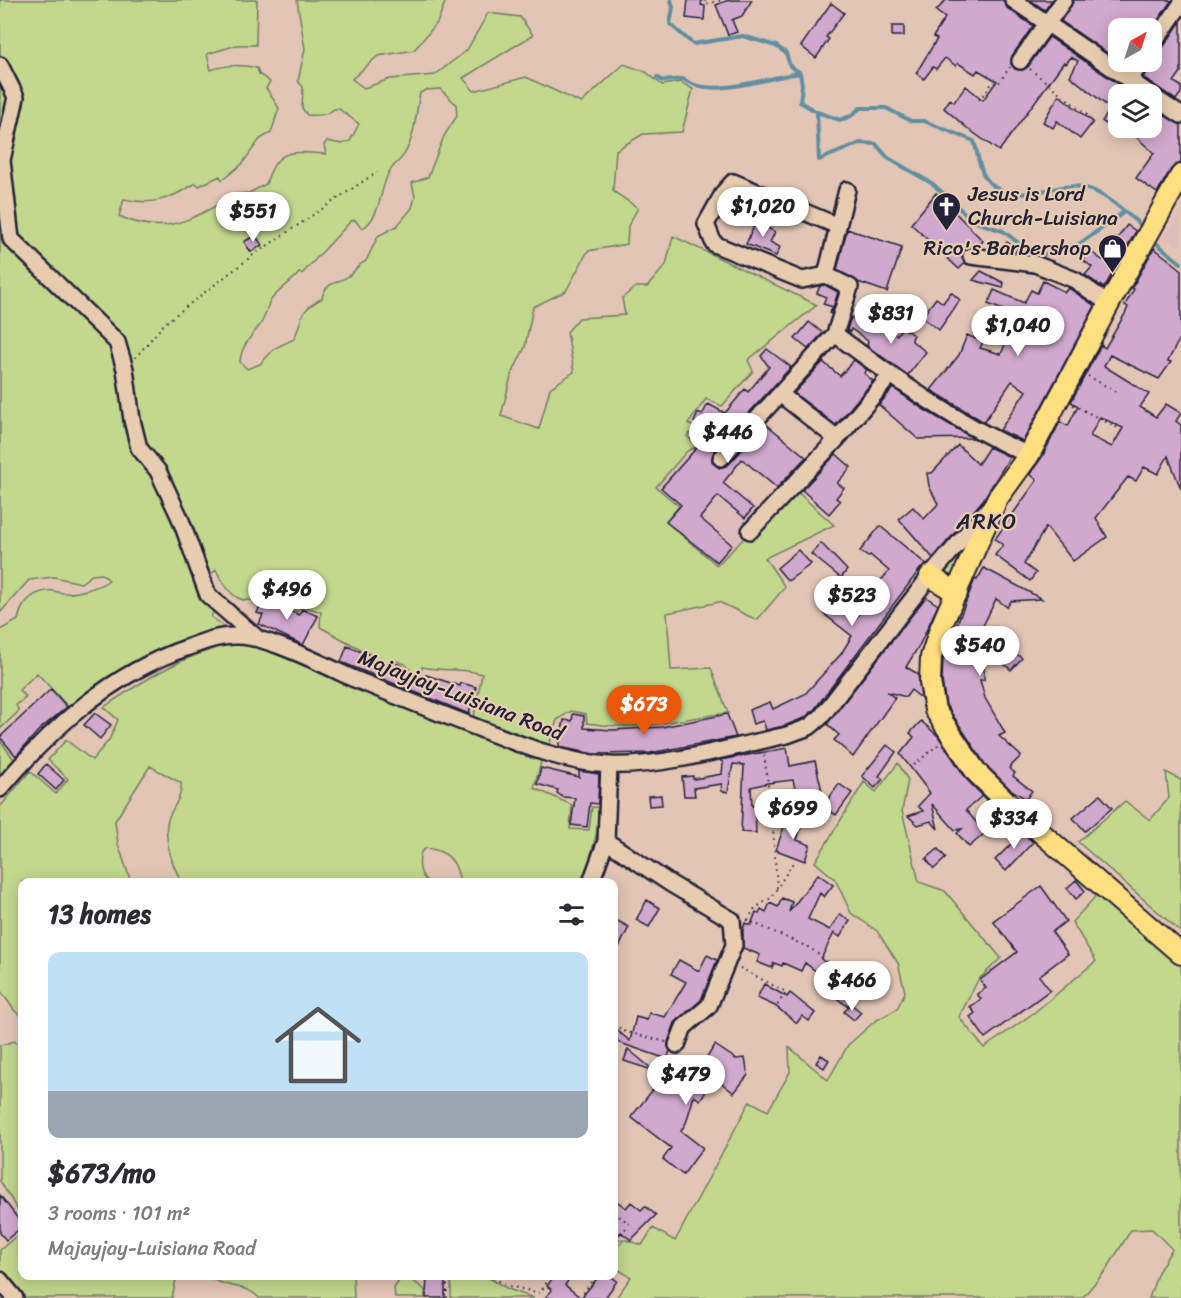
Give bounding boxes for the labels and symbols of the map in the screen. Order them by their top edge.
north arrow [1108,18,1162,72]
place label: Jesus is Lord Church-Luisiana [967,175,1118,237]
pin: $1,020 [714,187,812,238]
church icon: Jesus is Lord Church-Luisiana [931,190,963,232]
pin: $551 [217,192,289,243]
place label: Rico's Barbershop [924,229,1091,267]
shop icon: Rico's Barbershop [1096,232,1128,274]
pin: $831 [855,294,927,345]
pin: $1,040 [969,306,1067,357]
pin: $446 [692,413,764,464]
district label: ARKO [955,502,1018,541]
pin: $496 [251,570,323,621]
pin: $523 [816,576,888,627]
pin: $540 [944,626,1016,677]
street label: Majayjay-Luisiana Road [352,638,571,753]
pin: $673 [608,685,680,736]
pin: $699 [757,789,829,840]
pin: $334 [978,799,1050,850]
pin: $466 [816,961,888,1012]
pin: $479 [650,1055,722,1106]

